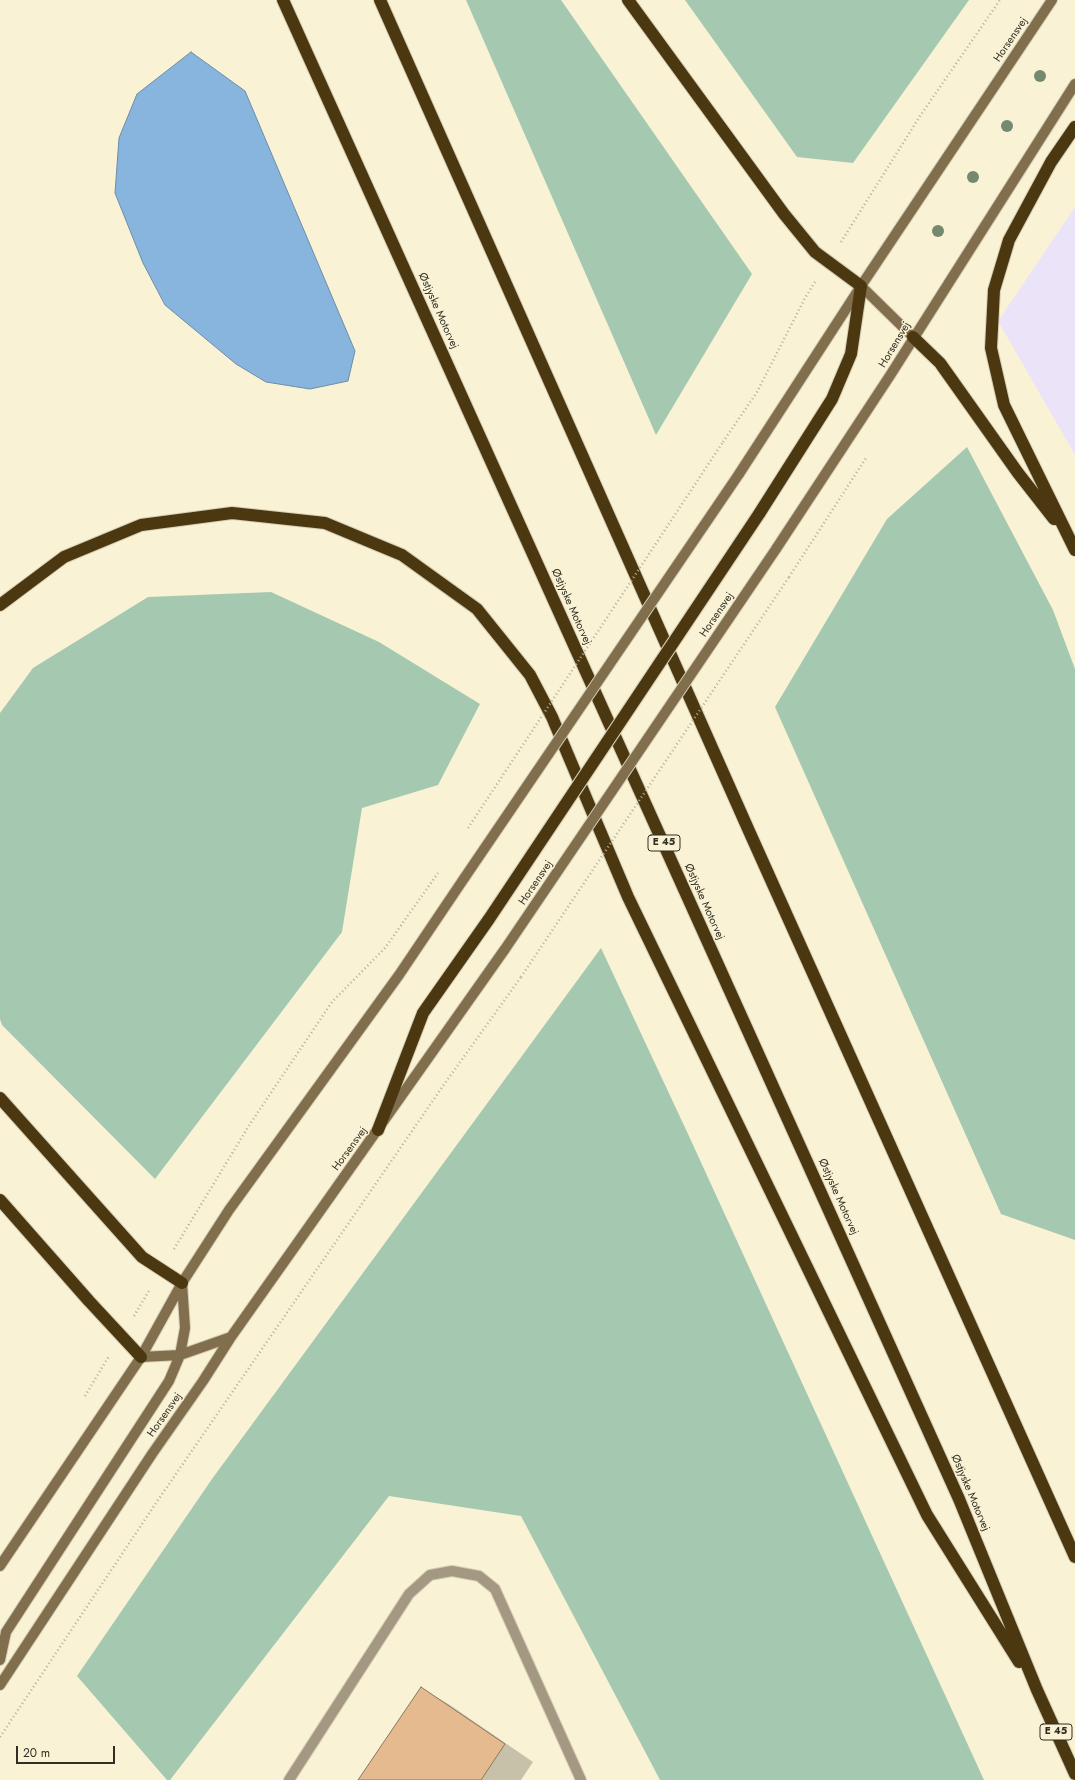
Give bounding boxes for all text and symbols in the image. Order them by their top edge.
street label: Horsensvej [991,15,1031,65]
street label: Østjyske Motorvej [415,271,461,351]
street label: Horsensvej [876,320,914,370]
street label: Østjyske Motorvej [548,567,594,647]
street label: Horsensvej [697,590,737,640]
road number: E 45 [648,835,680,851]
street label: Horsensvej [516,858,556,908]
street label: Østjyske Motorvej [681,862,727,942]
street label: Horsensvej [330,1124,370,1174]
street label: Østjyske Motorvej [815,1157,861,1237]
street label: Horsensvej [145,1390,185,1440]
street label: Østjyske Motorvej [948,1453,992,1533]
road number: E 45 [1040,1724,1072,1740]
scale bar [18,1738,117,1764]
text: 20 m [23,1744,50,1762]

